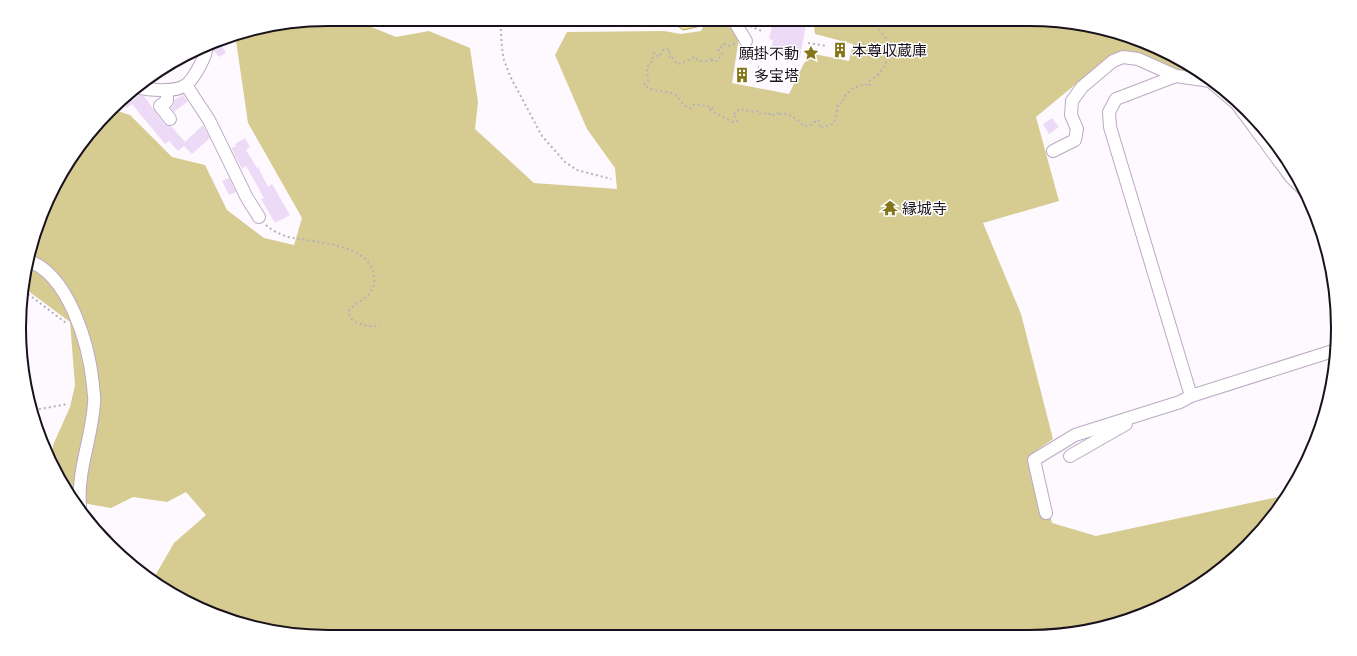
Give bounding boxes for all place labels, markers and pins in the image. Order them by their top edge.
place label: 本尊収蔵庫 [852,39,927,62]
building icon: 本尊収蔵庫 [831,41,849,59]
place label: 願掛不動 [739,42,799,65]
place icon: 願掛不動 [802,44,820,62]
place label: 多宝塔 [754,64,799,87]
building icon: 多宝塔 [733,66,751,84]
place label: 縁城寺 [902,197,947,220]
temple icon: 縁城寺 [881,199,899,217]

